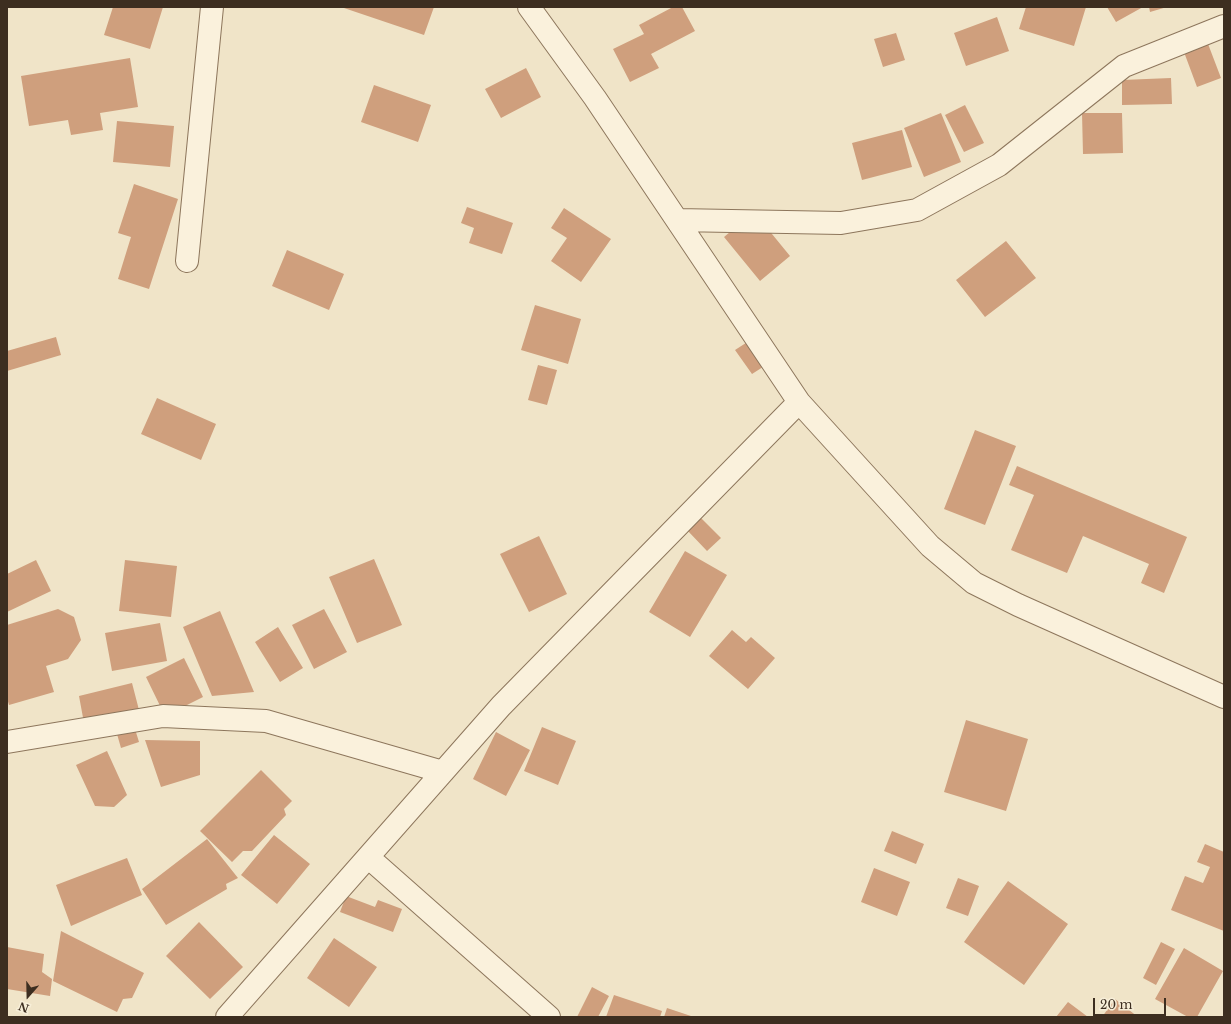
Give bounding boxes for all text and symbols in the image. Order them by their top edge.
north arrow [8,976,48,1016]
scale bar [1095,990,1168,1016]
text: 20 m [1100,997,1132,1012]
text: N [17,999,31,1016]

